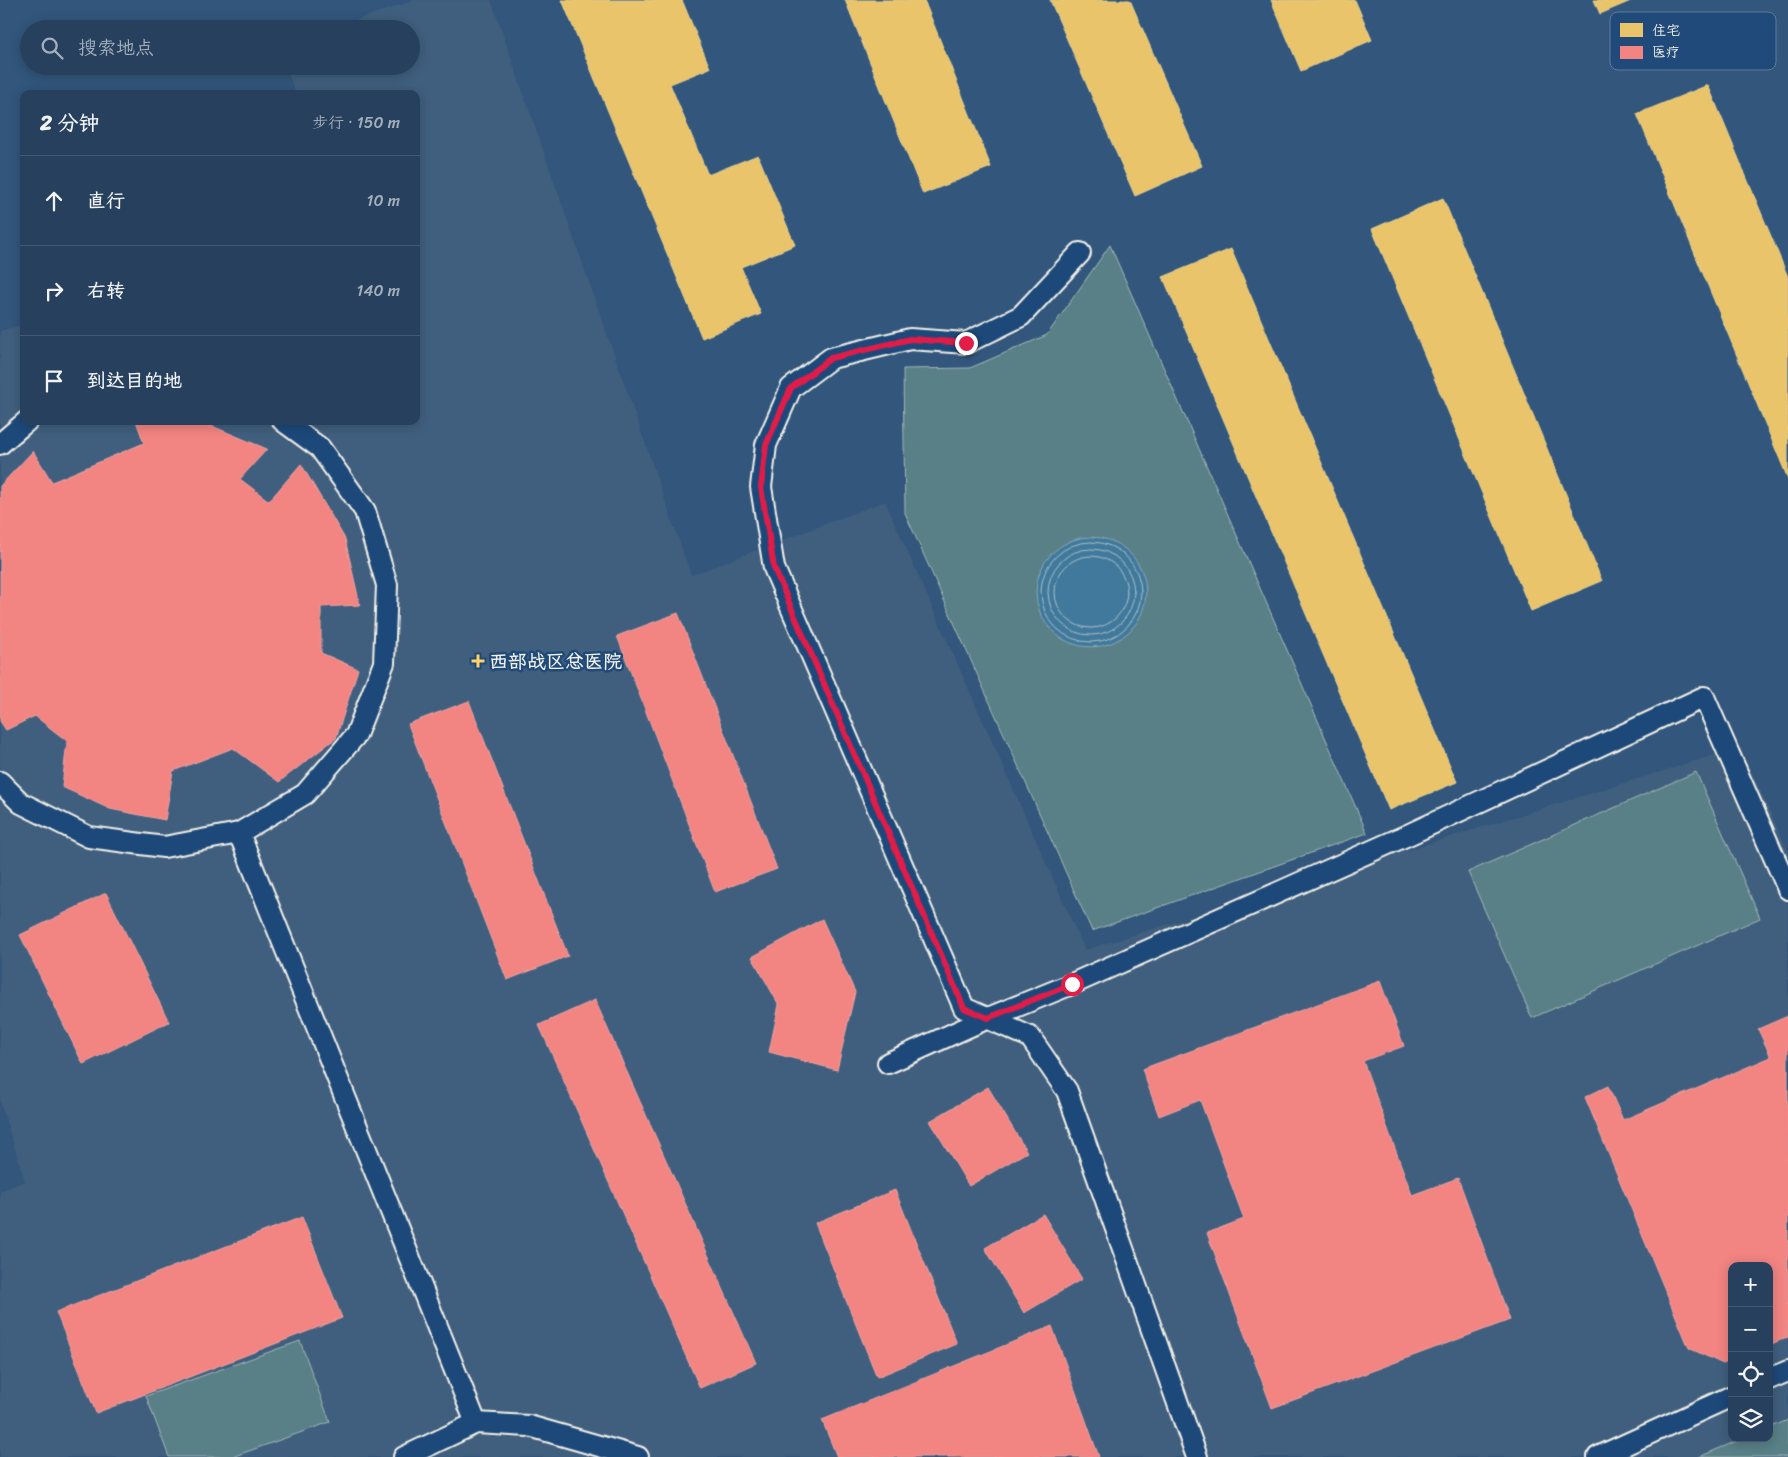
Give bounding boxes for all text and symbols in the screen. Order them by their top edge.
legend [1610,12,1776,70]
text: 住宅 [1652,18,1680,43]
search box [20,20,420,75]
text: 搜索地点 [78,31,154,64]
icon: search [38,34,66,62]
text: 医疗 [1652,40,1680,65]
text: 2 分钟 [40,104,100,142]
text: 步行 · 150 m [312,108,400,137]
text: 直行 [87,184,125,217]
text: 10 m [367,186,400,215]
icon: ahead [40,187,68,215]
text: 右转 [87,274,125,307]
text: 140 m [357,276,400,305]
icon: right [40,277,68,305]
route end [955,332,978,355]
text: 到达目的地 [87,364,182,397]
icon: arrive [40,367,68,395]
place label: 西部战区总医院 [489,645,622,678]
marker: 西部战区总医院 [471,654,485,668]
route start [1061,973,1084,996]
map controls [1728,1262,1773,1442]
button: + [1728,1262,1773,1307]
button: − [1728,1307,1773,1352]
button: locate [1728,1352,1773,1397]
button: layers [1728,1397,1773,1442]

